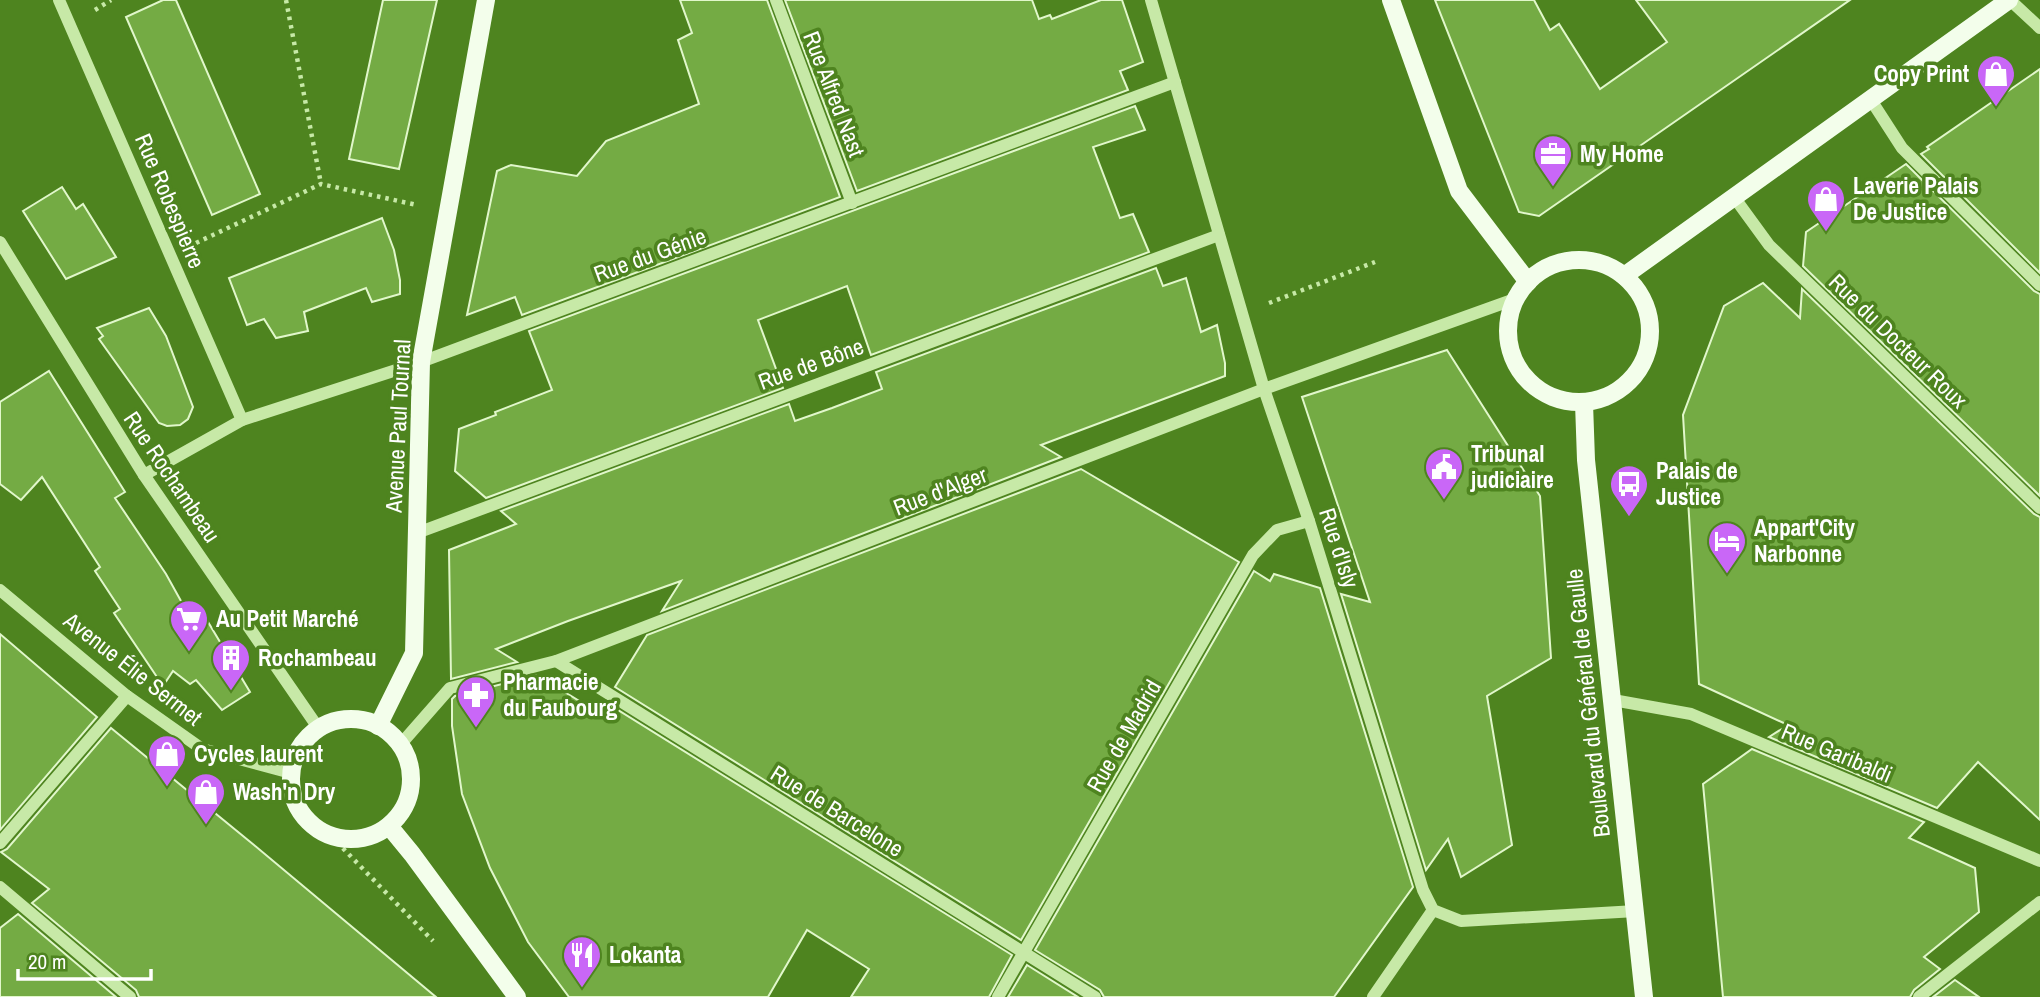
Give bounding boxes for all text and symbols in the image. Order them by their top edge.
street label: Rue Alfred Nast [796,27,873,161]
shop icon: Copy Print [1975,53,2017,108]
place label: Copy Print [1874,58,1969,89]
street label: Rue Robespierre [128,129,213,273]
office icon: My Home [1532,133,1574,188]
place label: My Home [1580,138,1664,169]
place label: Laverie Palais De Justice [1853,170,1979,227]
shop icon: Laverie Palais De Justice [1805,178,1847,233]
street label: Rue du Génie [589,220,710,289]
street label: Rue du Docteur Roux [1822,266,1975,415]
street label: Rue de Bône [754,330,868,397]
street label: Avenue Paul Tournal [377,339,418,514]
street label: Rue Rochambeau [117,405,228,548]
place label: Tribunal judiciaire [1470,438,1554,495]
public building icon: Tribunal judiciaire [1423,446,1465,501]
place label: Palais de Justice [1656,455,1738,512]
street label: Rue d'Alger [889,458,992,523]
bus stop icon: Palais de Justice [1608,463,1650,518]
street label: Rue d'Isly [1312,504,1367,592]
place label: Appart'City Narbonne [1754,512,1855,569]
hotel icon: Appart'City Narbonne [1706,520,1748,575]
street label: Boulevard du Général de Gaulle [1558,567,1617,839]
supermarket icon: Au Petit Marché [168,598,210,653]
place label: Au Petit Marché [216,603,359,634]
street label: Avenue Élie Sermet [57,604,209,732]
building icon: Rochambeau [210,637,252,692]
place label: Rochambeau [258,642,376,673]
place label: Pharmacie du Faubourg [503,666,618,723]
pharmacy icon: Pharmacie du Faubourg [455,674,497,729]
street label: Rue de Madrid [1079,674,1168,798]
street label: Rue Garibaldi [1777,715,1897,790]
shop icon: Cycles laurent [146,733,188,788]
place label: Cycles laurent [194,738,323,769]
street label: Rue de Barcelone [765,757,909,864]
shop icon: Wash'n Dry [185,771,227,826]
place label: Wash'n Dry [233,776,336,807]
restaurant icon: Lokanta [561,934,603,989]
scale bar [18,937,150,981]
place label: Lokanta [609,939,682,970]
text: 20 m [28,947,66,976]

